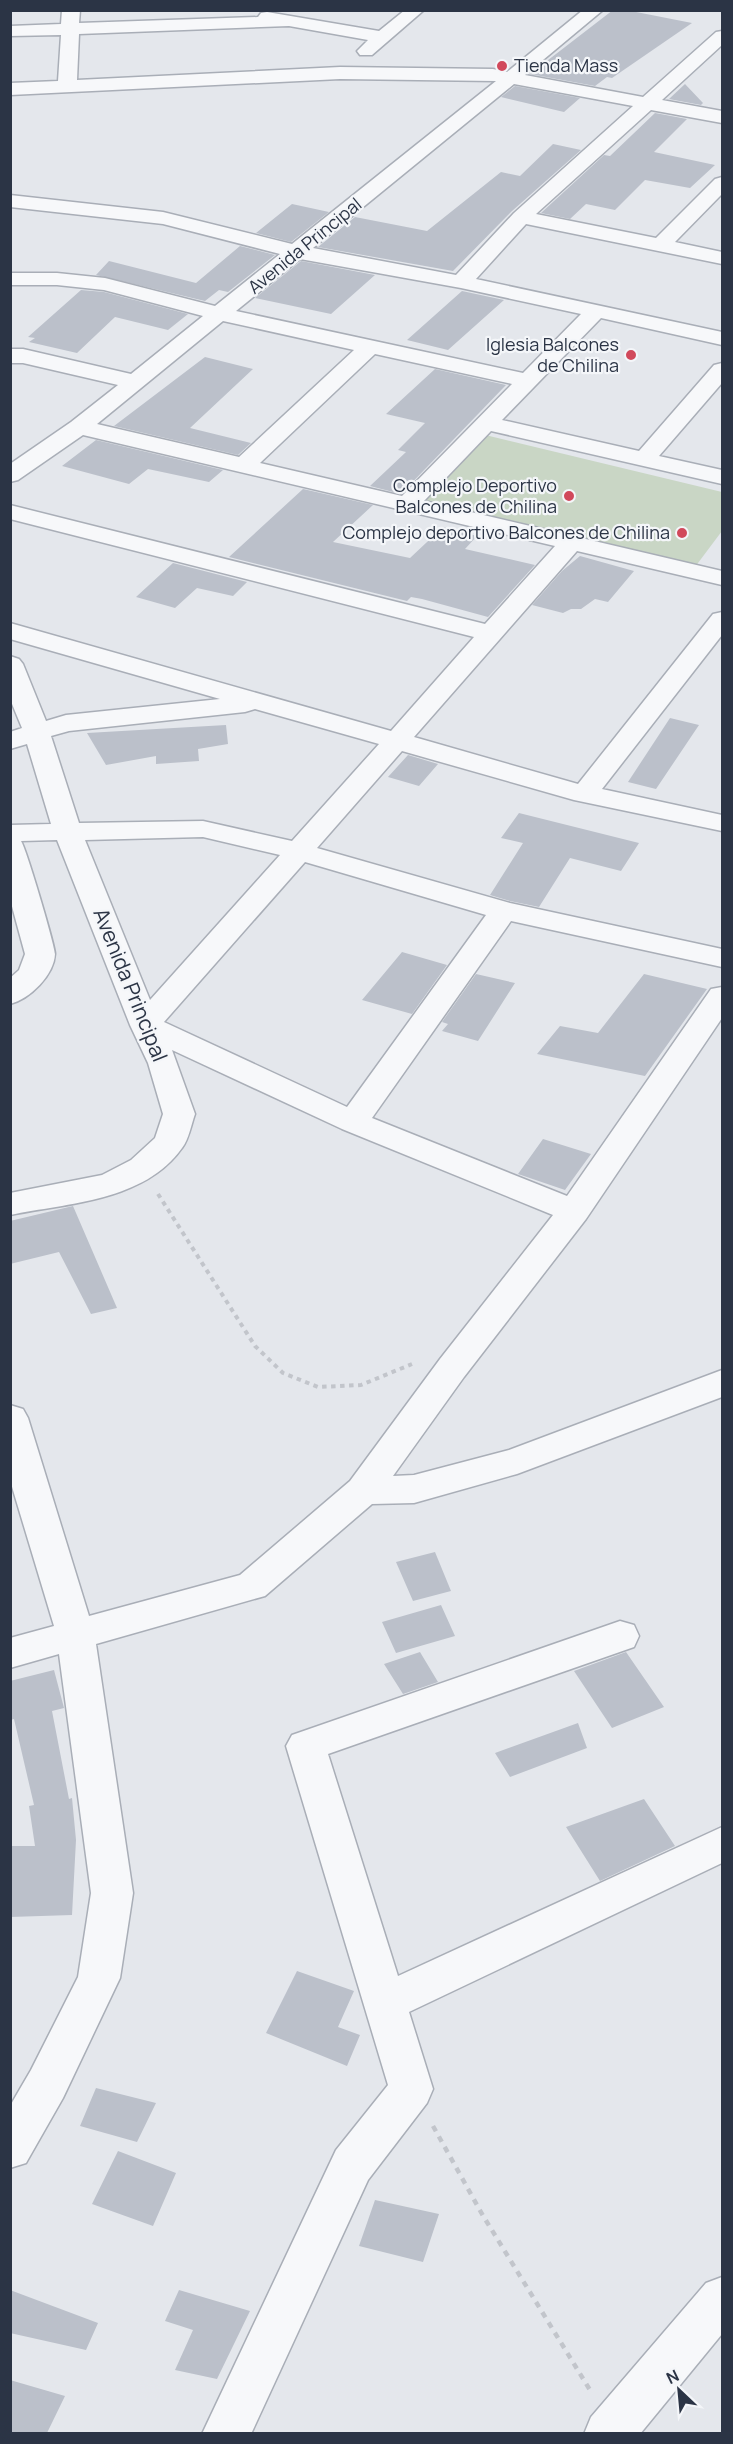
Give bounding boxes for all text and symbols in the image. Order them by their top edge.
place label: Tienda Mass [514,53,618,77]
marker: Tienda Mass [495,59,509,73]
street label: Avenida Principal [242,192,366,299]
place label: Iglesia Balcones de Chilina [486,332,619,377]
marker: Iglesia Balcones de Chilina [624,348,638,362]
place label: Complejo Deportivo Balcones de Chilina [393,473,557,518]
marker: Complejo Deportivo Balcones de Chilina [562,489,576,503]
place label: Complejo deportivo Balcones de Chilina [342,520,670,544]
marker: Complejo deportivo Balcones de Chilina [675,526,689,540]
street label: Avenida Principal [87,904,174,1066]
north arrow [649,2360,709,2420]
text: N [662,2364,682,2389]

